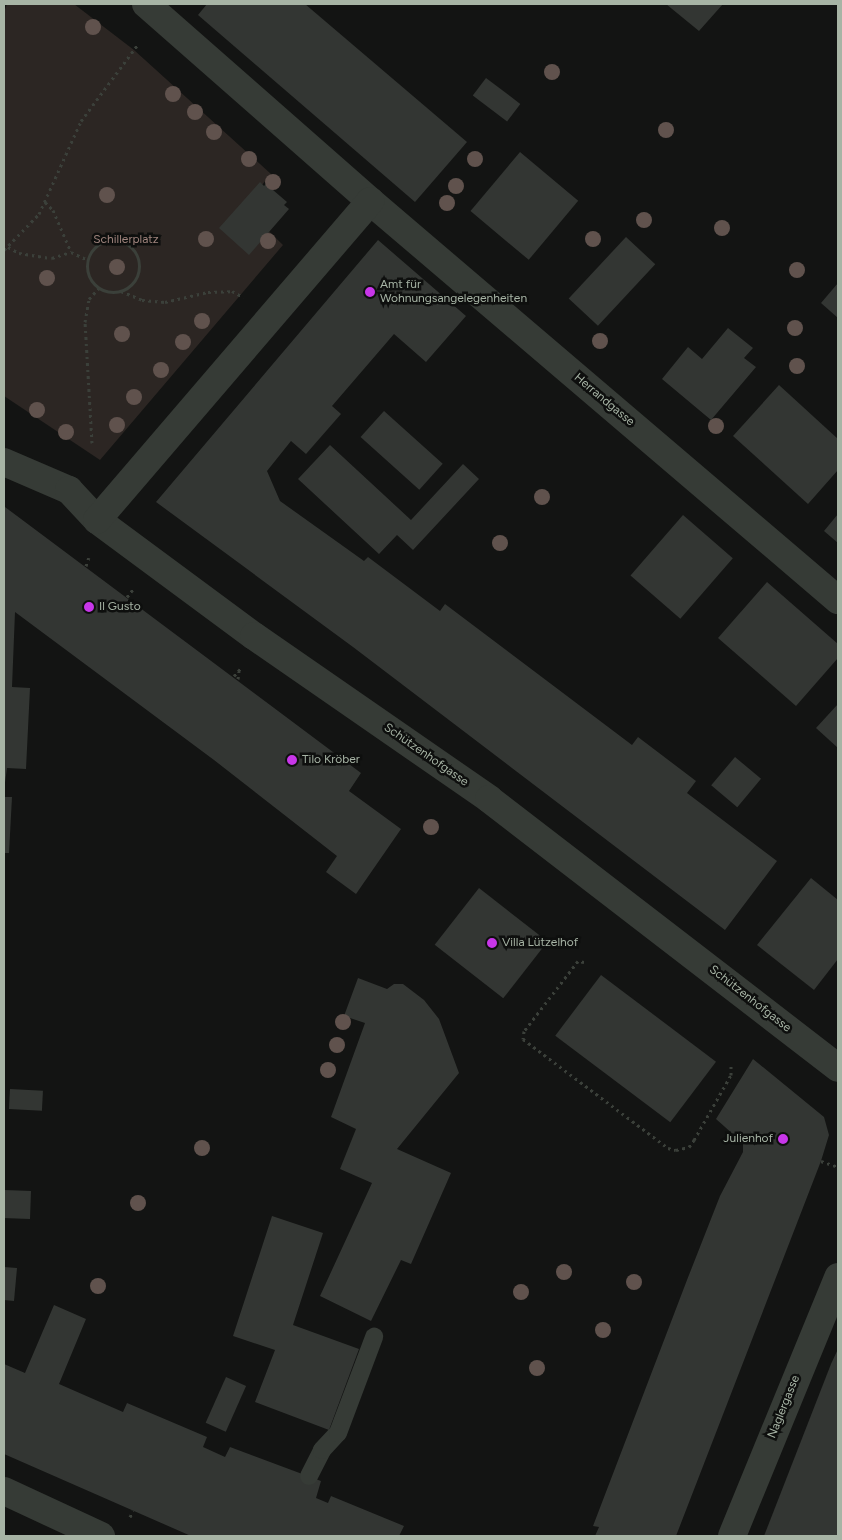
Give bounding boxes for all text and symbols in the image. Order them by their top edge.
park label: Schillerplatz [93,233,159,247]
place label: Amt für Wohnungsangelegenheiten [380,278,527,306]
marker: Amt für Wohnungsangelegenheiten [364,286,376,298]
street label: Herrandgasse [571,371,637,429]
place label: Il Gusto [99,600,141,614]
marker: Il Gusto [83,601,95,613]
street label: Schützenhofgasse [381,720,471,790]
place label: Tilo Kröber [302,753,360,767]
marker: Tilo Kröber [286,754,298,766]
place label: Villa Lützelhof [502,936,578,950]
marker: Villa Lützelhof [486,937,498,949]
street label: Schützenhofgasse [706,963,794,1035]
place label: Julienhof [723,1132,773,1146]
marker: Julienhof [777,1133,789,1145]
street label: Naglergasse [765,1373,803,1441]

